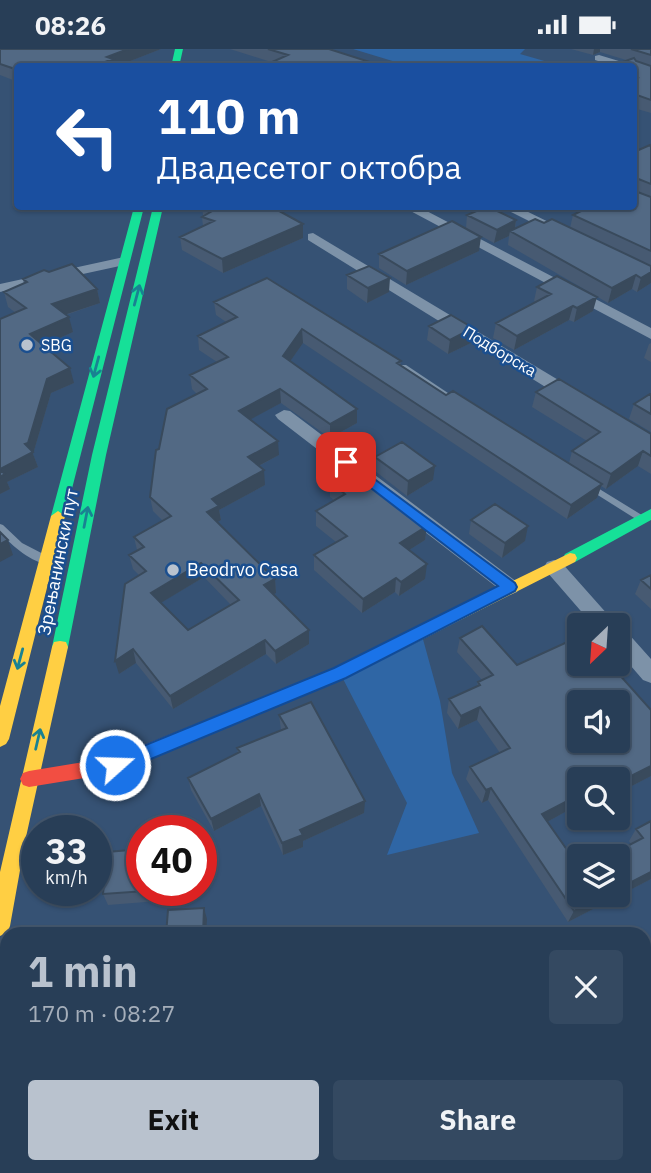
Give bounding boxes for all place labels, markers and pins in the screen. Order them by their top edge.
place label: SBG [41,335,72,355]
marker: SBG [19,337,35,353]
pin [316,432,376,492]
place label: Beodrvo Casa [187,558,299,581]
marker: Beodrvo Casa [165,562,181,578]

